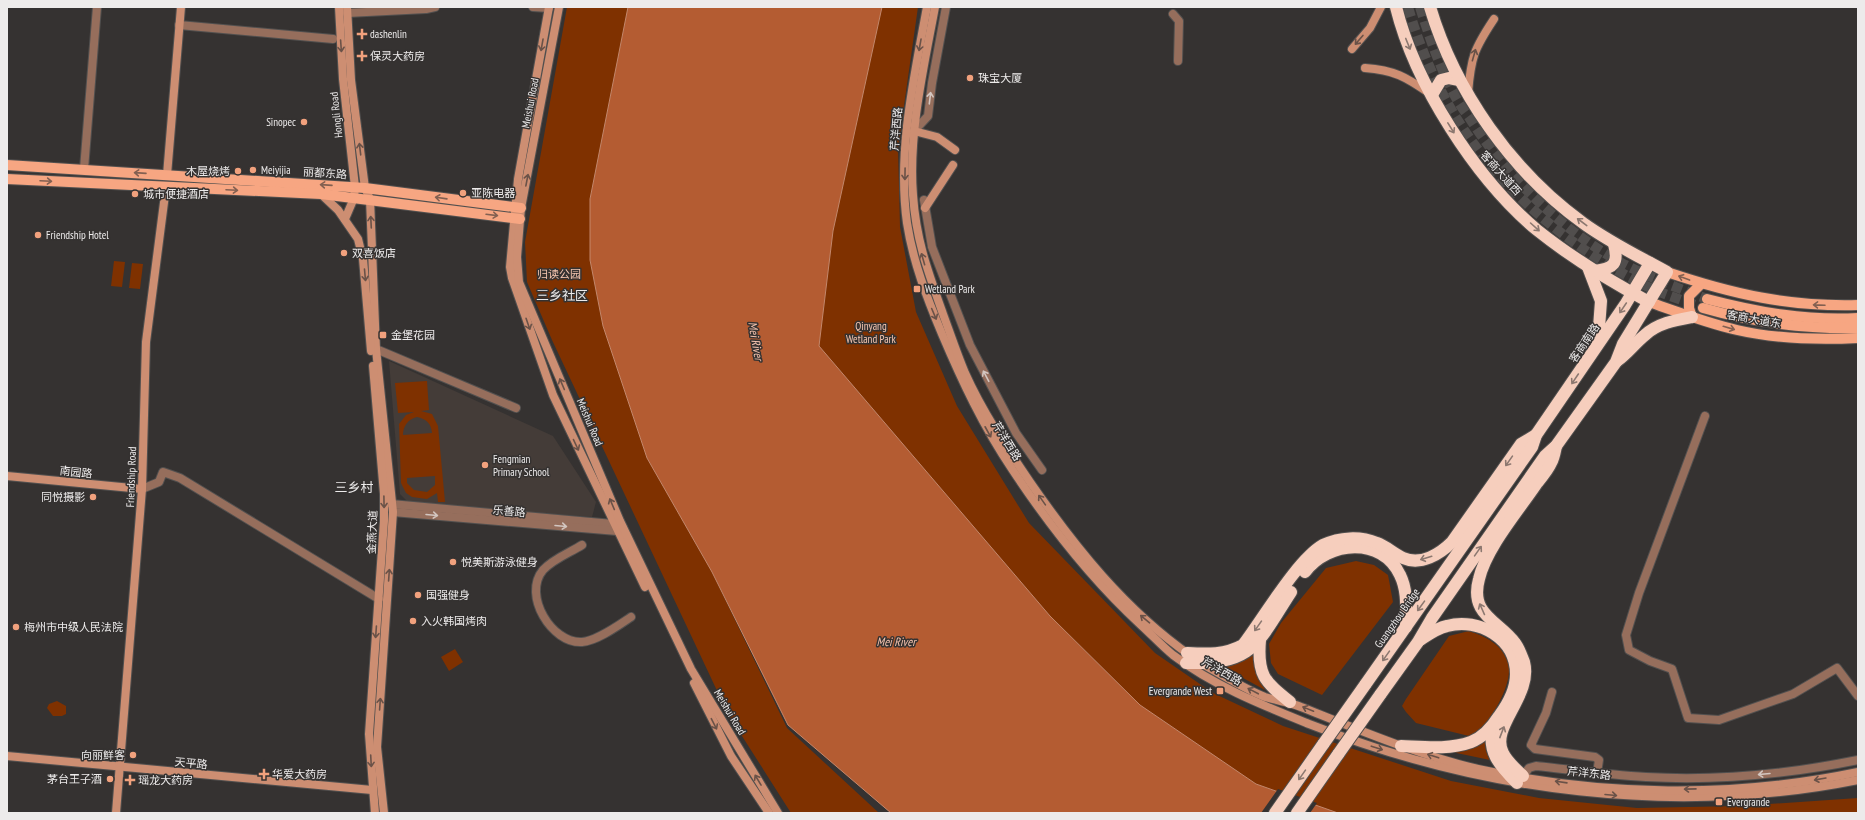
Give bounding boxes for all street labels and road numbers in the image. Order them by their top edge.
street label: Meishui Road [518,77,542,129]
street label: Hongli Road [327,91,345,139]
street label: 芹洋西路 [887,106,905,152]
street label: 客商大道西 [1477,148,1525,198]
street label: 丽都东路 [303,164,347,182]
street label: 客商大道东 [1726,307,1782,331]
street label: 客商南路 [1566,321,1602,365]
street label: Meishui Road [574,396,606,448]
street label: 芹洋西路 [989,419,1025,463]
street label: Friendship Road [123,446,139,508]
street label: 南园路 [59,463,93,481]
street label: 乐善路 [492,503,526,519]
street label: 金燕大道 [364,510,380,554]
street label: Guangzhou Bridge [1371,585,1423,650]
street label: 芹洋西路 [1199,654,1245,688]
street label: Meishui Road [711,687,749,738]
street label: 天平路 [174,755,208,771]
street label: 芹洋东路 [1566,764,1612,782]

